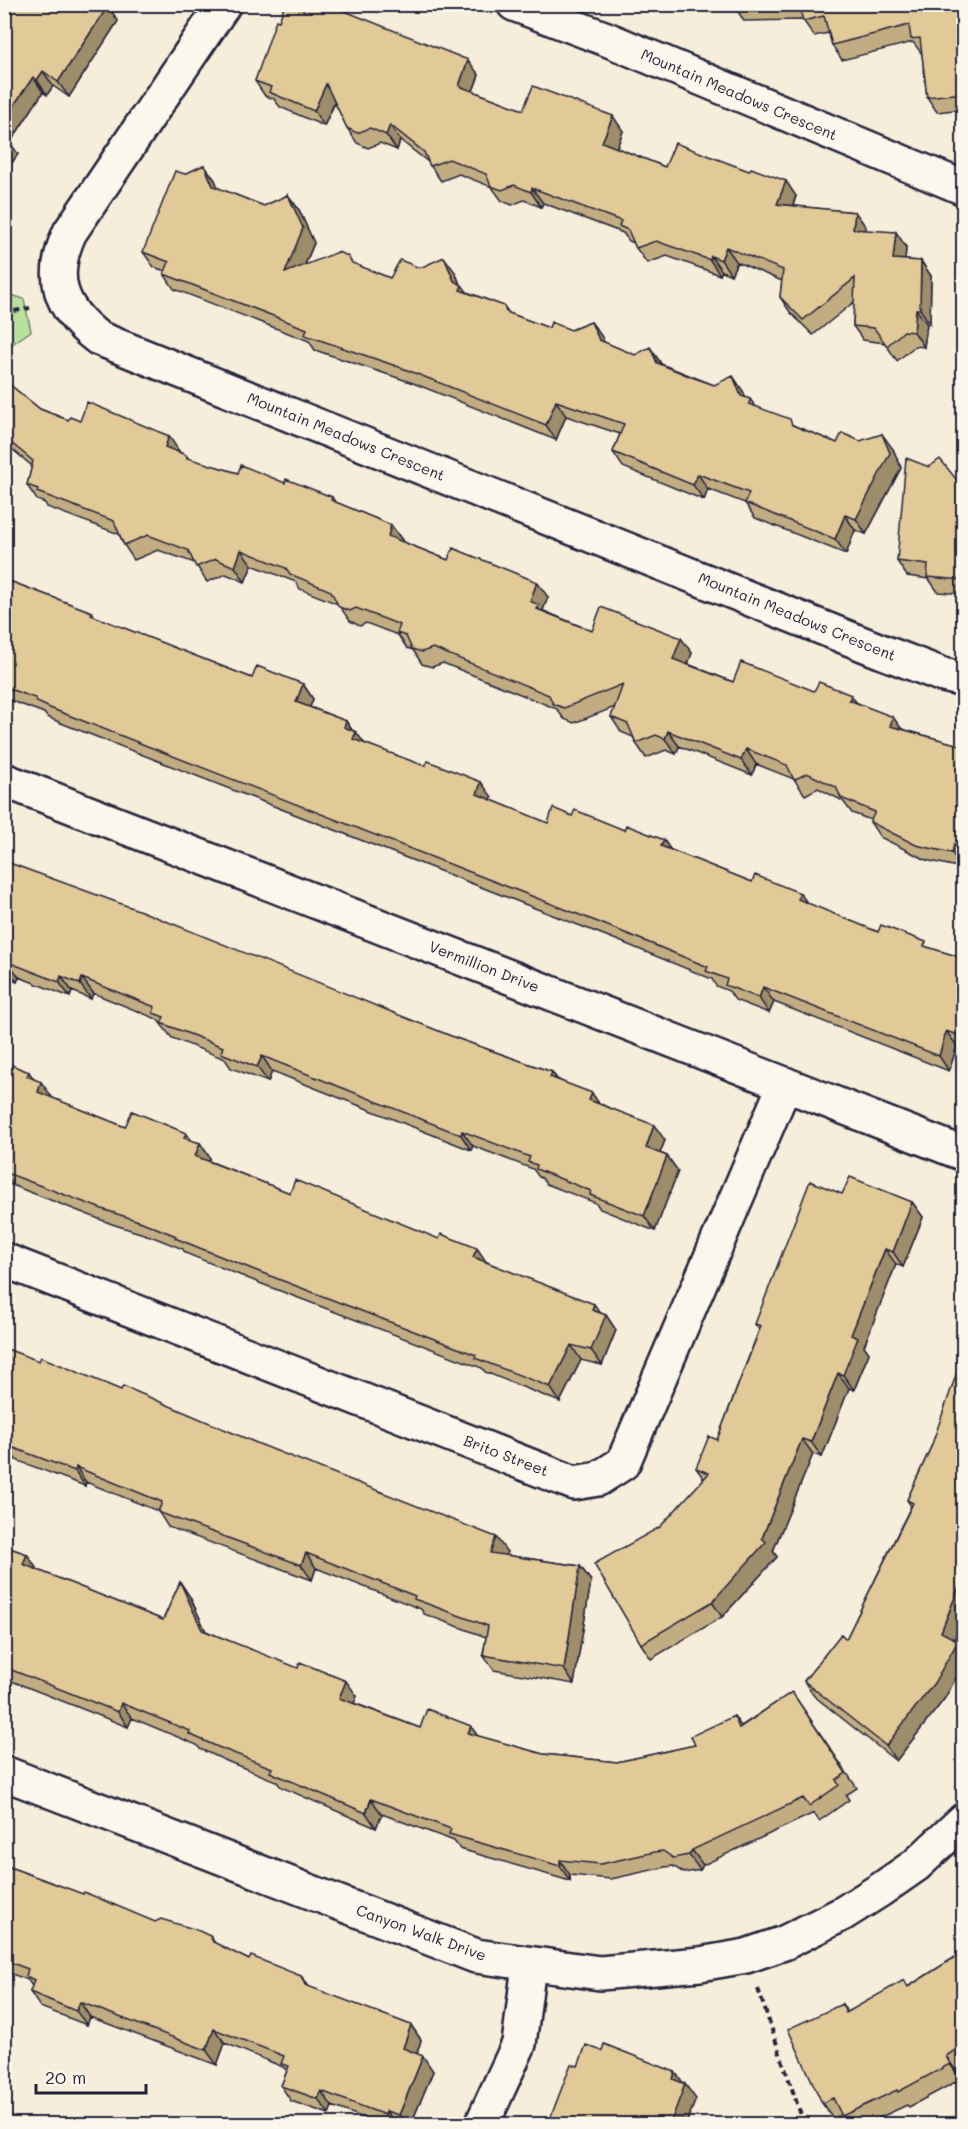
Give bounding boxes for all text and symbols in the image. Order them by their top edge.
street label: Mountain Meadows Crescent [638,44,841,145]
street label: Mountain Meadows Crescent [245,387,448,485]
street label: Mountain Meadows Crescent [696,567,899,665]
street label: Vermillion Drive [426,936,542,996]
street label: Brito Street [461,1430,552,1480]
street label: Canyon Walk Drive [354,1899,489,1965]
scale bar [36,2057,146,2095]
text: 20 m [45,2065,86,2089]

